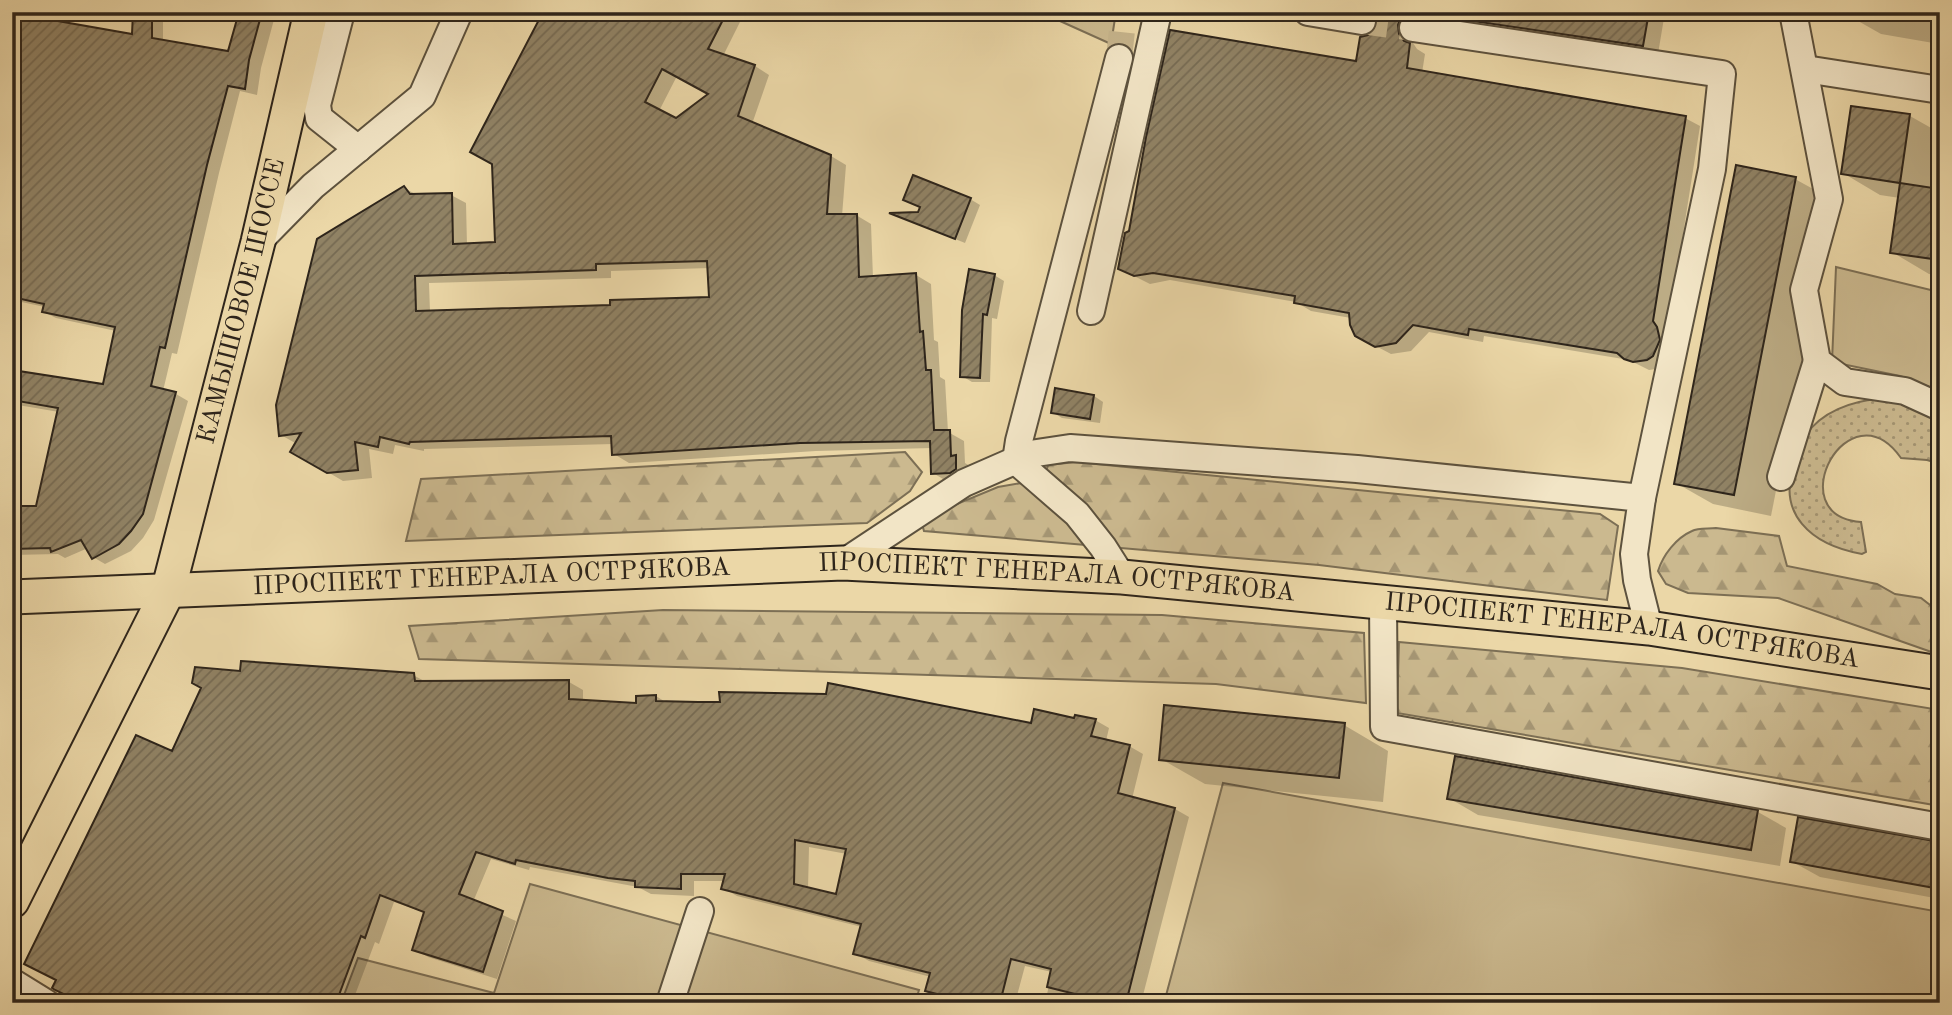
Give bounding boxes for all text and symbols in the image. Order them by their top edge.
street label: КАМЫШОВОЕ ШОССЕ [193,156,290,447]
street label: ПРОСПЕКТ ГЕНЕРАЛА ОСТРЯКОВА [818,550,1297,607]
street label: ПРОСПЕКТ ГЕНЕРАЛА ОСТРЯКОВА [252,555,731,600]
street label: ПРОСПЕКТ ГЕНЕРАЛА ОСТРЯКОВА [1383,589,1861,673]

